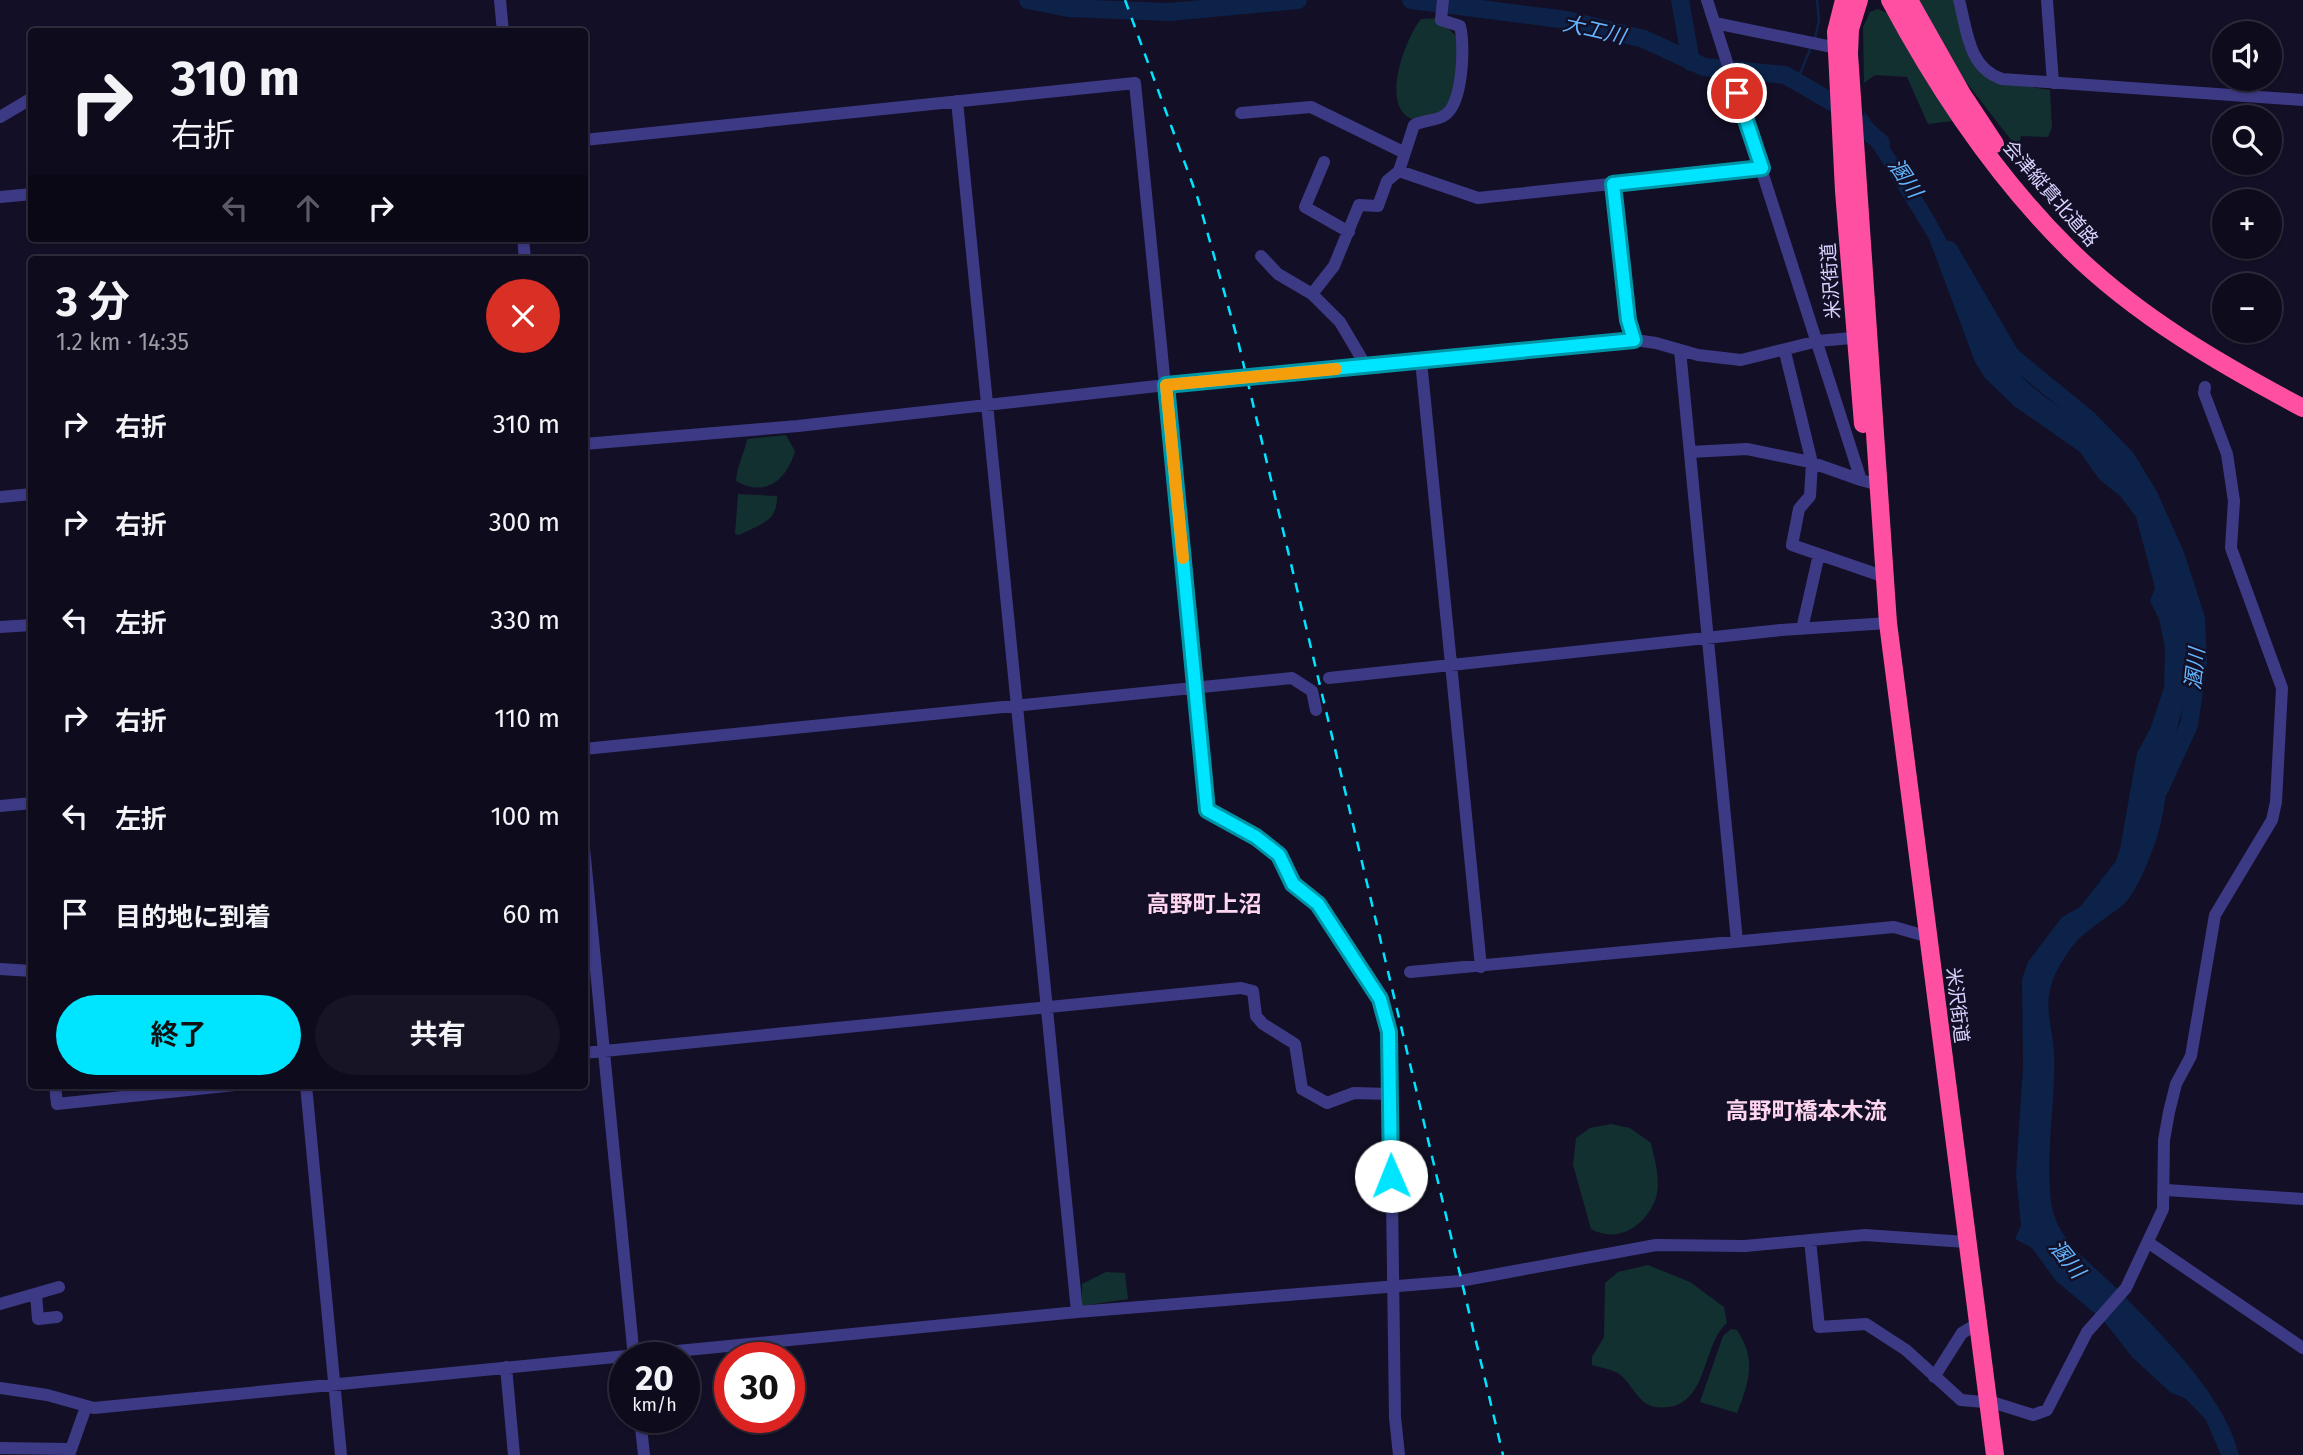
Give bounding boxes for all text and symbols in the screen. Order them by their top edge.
water label: 大工川 [1560,10,1630,50]
map controls [2212,21,2282,343]
button: sound [2212,21,2282,91]
text: 310 m [171,49,300,108]
icon: right [56,56,147,147]
pin [1707,63,1767,123]
icon: arrive [1718,74,1756,112]
button: search [2212,105,2282,175]
text: 右折 [171,116,235,154]
street label: 会津縦貫北道路 [1998,136,2103,251]
water label: 溷川 [1882,153,1929,204]
icon: left [216,189,254,227]
icon: ahead [289,189,327,227]
icon: right [362,189,400,227]
button: + [2212,189,2282,259]
street label: 米沢街道 [1816,242,1845,320]
button: − [2212,273,2282,343]
text: 3 分 [56,277,130,327]
button: close [486,279,560,353]
text: 1.2 km · 14:35 [56,328,189,356]
icon: right [56,405,94,443]
text: 310 m [493,409,560,440]
text: 右折 [115,412,167,443]
icon: right [56,503,94,541]
text: 300 m [489,507,560,538]
text: 右折 [115,510,167,541]
icon: left [56,601,94,639]
text: 330 m [490,605,560,636]
text: 左折 [115,608,167,639]
water label: 溷川 [2180,645,2210,691]
icon: right [56,699,94,737]
text: 110 m [494,703,560,734]
text: 右折 [115,706,167,737]
icon: left [56,797,94,835]
text: 100 m [491,801,560,832]
text: 左折 [115,804,167,835]
district label: 高野町上沼 [1147,890,1262,918]
icon: arrive [56,895,94,933]
text: 60 m [502,899,560,930]
text: 目的地に到着 [115,902,271,933]
street label: 米沢街道 [1941,966,1974,1044]
button: 終了 [56,995,301,1075]
button: 共有 [315,995,560,1075]
district label: 高野町橋本木流 [1726,1097,1887,1125]
position arrow [1354,1139,1428,1213]
water label: 溷川 [2044,1234,2092,1285]
speed limit sign: 30 [714,1342,805,1433]
text: 20 [635,1357,674,1399]
text: km/h [632,1394,677,1416]

